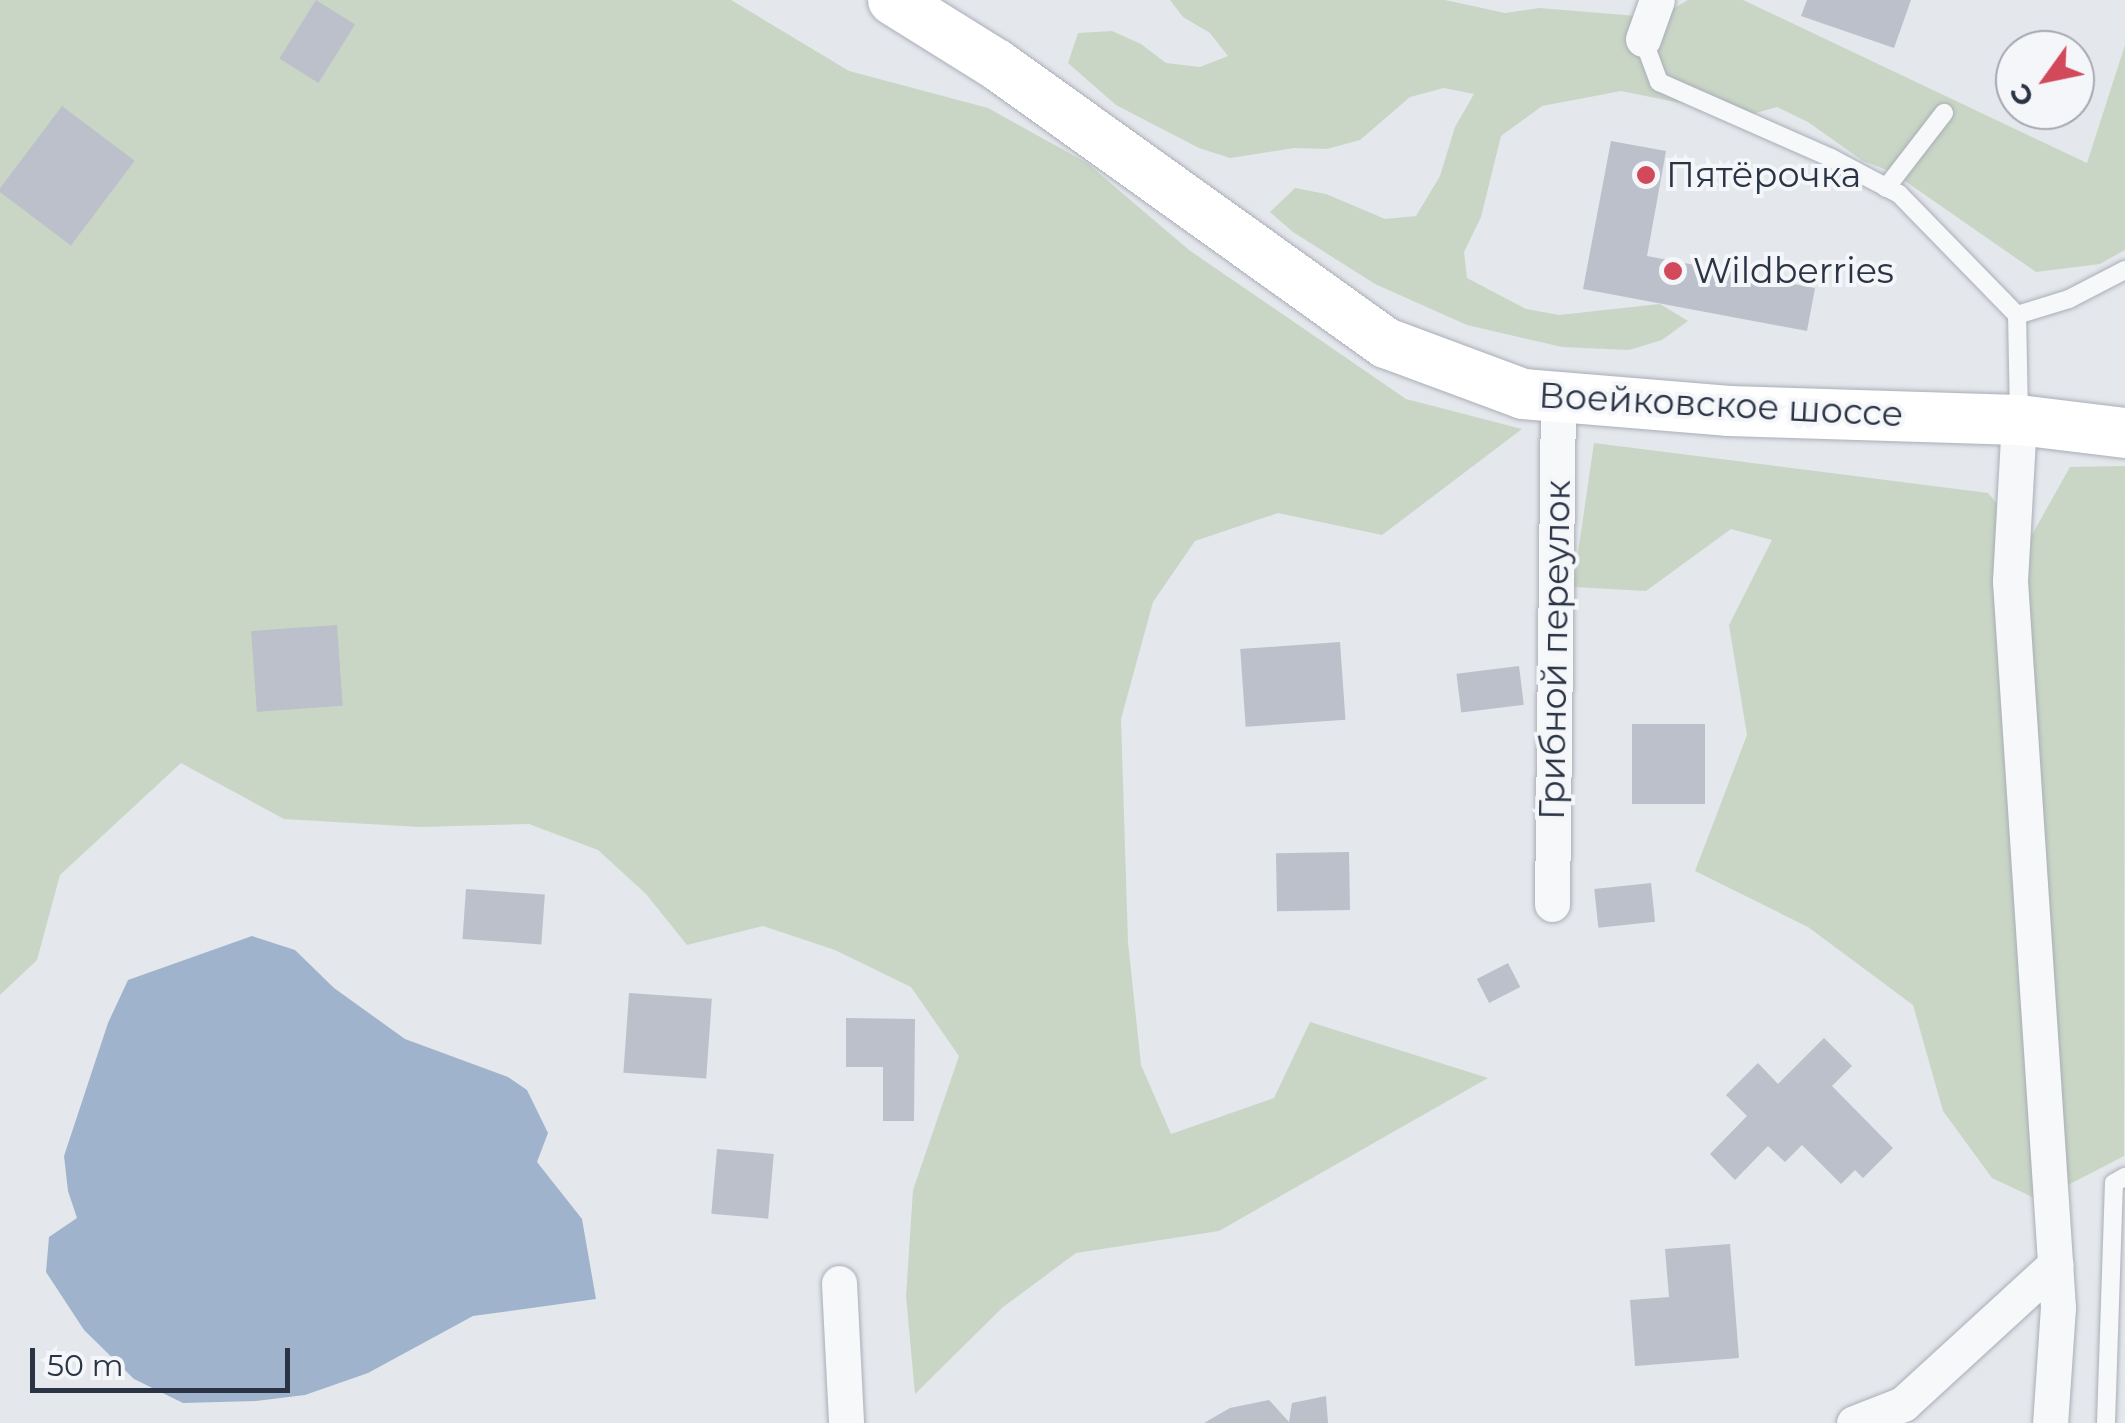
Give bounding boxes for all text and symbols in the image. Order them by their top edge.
north arrow [1995,30,2095,130]
text: С [2002,77,2041,113]
place label: Пятёрочка [1666,154,1861,196]
marker: Пятёрочка [1635,164,1657,186]
place label: Wildberries [1693,250,1894,292]
marker: Wildberries [1662,260,1684,282]
street label: Воейковское шоссе [1538,374,1904,436]
street label: Грибной переулок [1531,480,1579,820]
scale bar [35,1328,295,1390]
text: 50 m [47,1347,124,1384]

